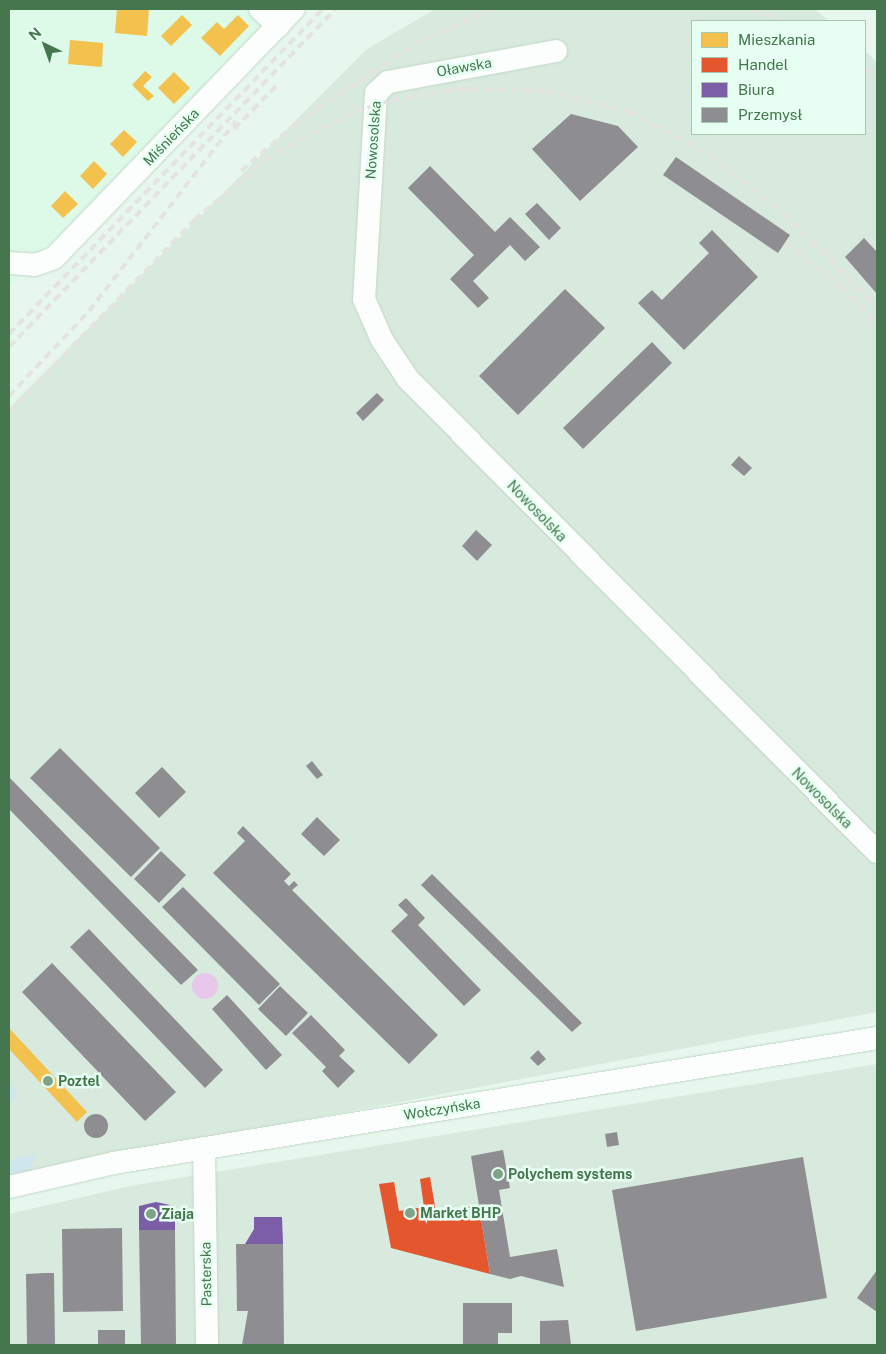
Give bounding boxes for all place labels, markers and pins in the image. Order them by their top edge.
place label: Poztel [58,1073,100,1089]
marker: Poztel [42,1075,54,1087]
place label: Polychem systems [508,1166,632,1182]
marker: Polychem systems [492,1168,504,1180]
place label: Market BHP [420,1205,501,1221]
place label: Ziaja [161,1206,194,1222]
marker: Market BHP [404,1207,416,1219]
marker: Ziaja [145,1208,157,1220]

